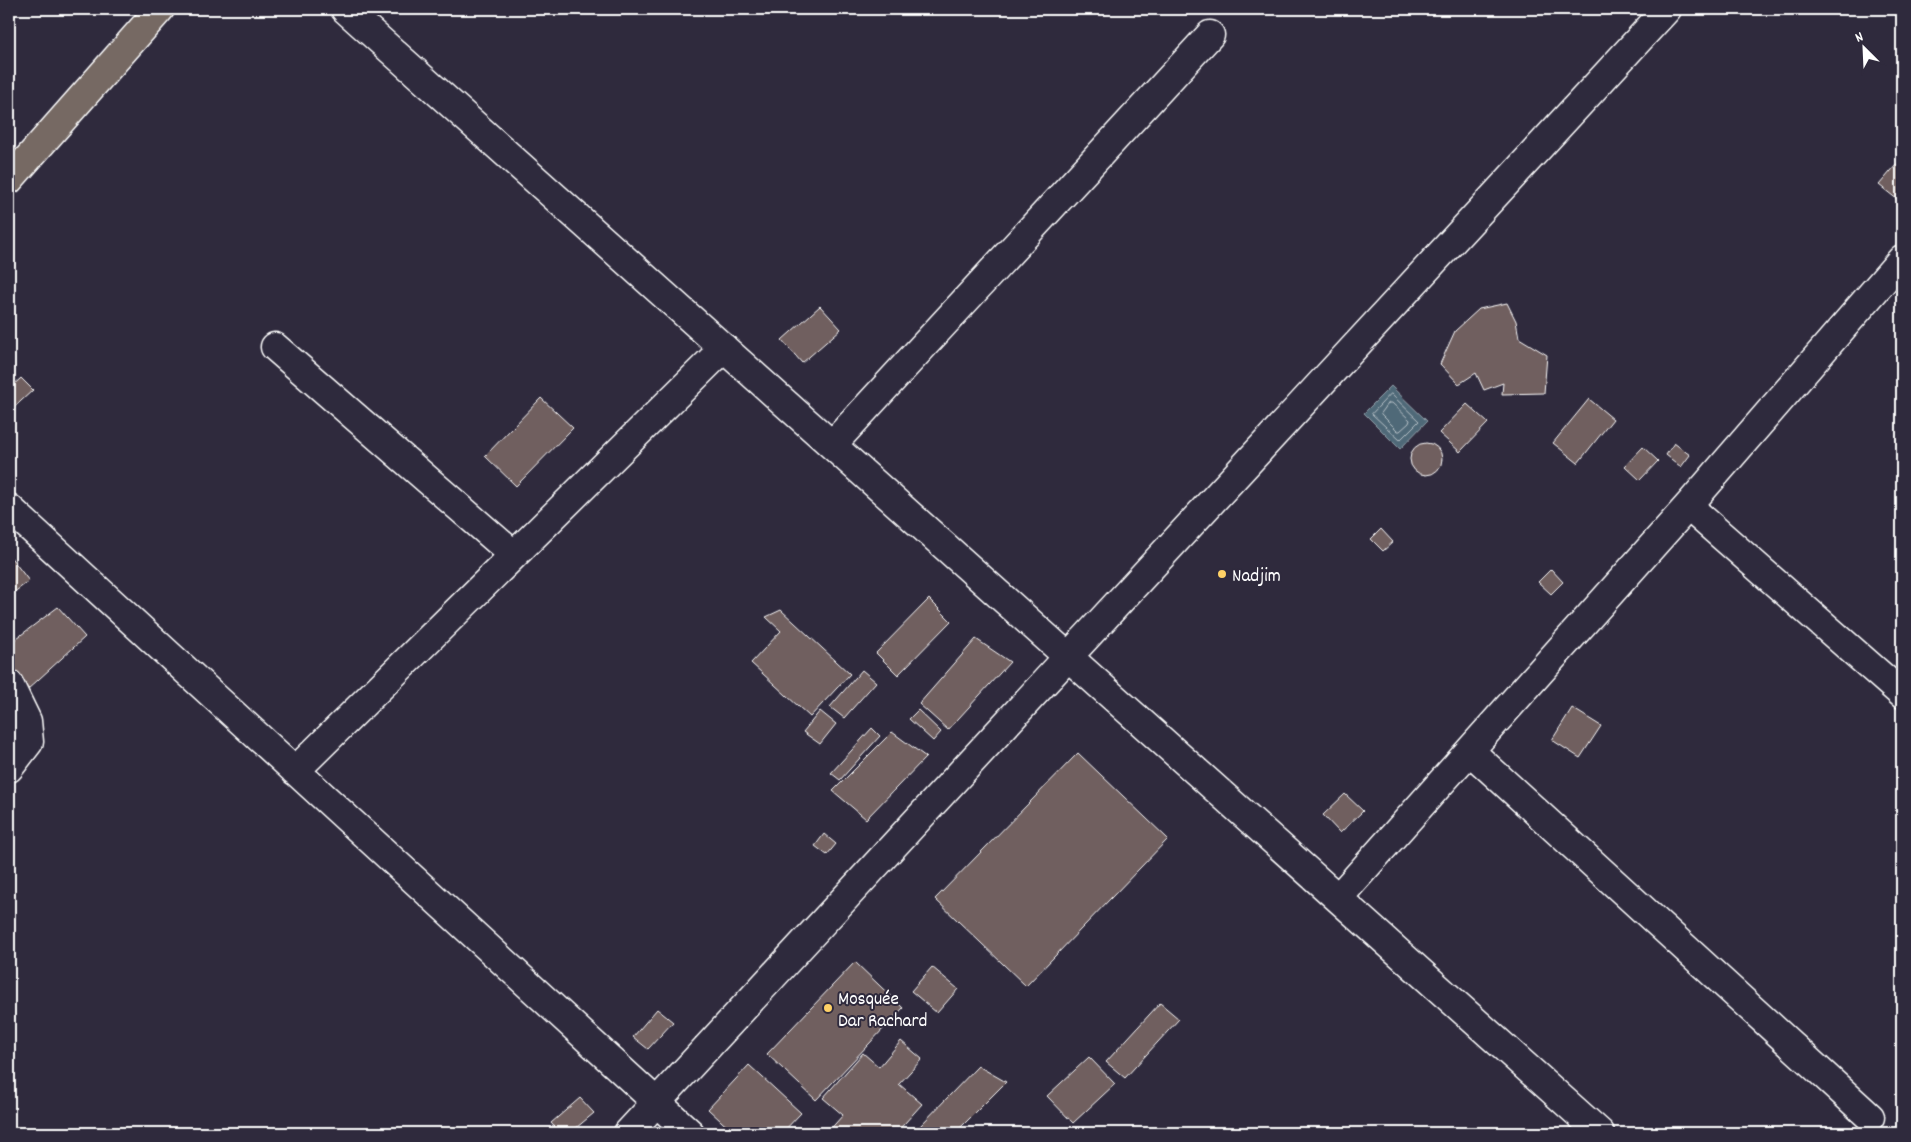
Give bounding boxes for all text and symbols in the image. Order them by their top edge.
north arrow [1838,22,1888,72]
text: N [1852,27,1867,48]
place label: Nadjim [1232,564,1281,591]
marker: Nadjim [1216,568,1228,580]
place label: Mosquée Dar Rachard [838,987,928,1036]
marker: Mosquée Dar Rachard [822,1002,834,1014]

